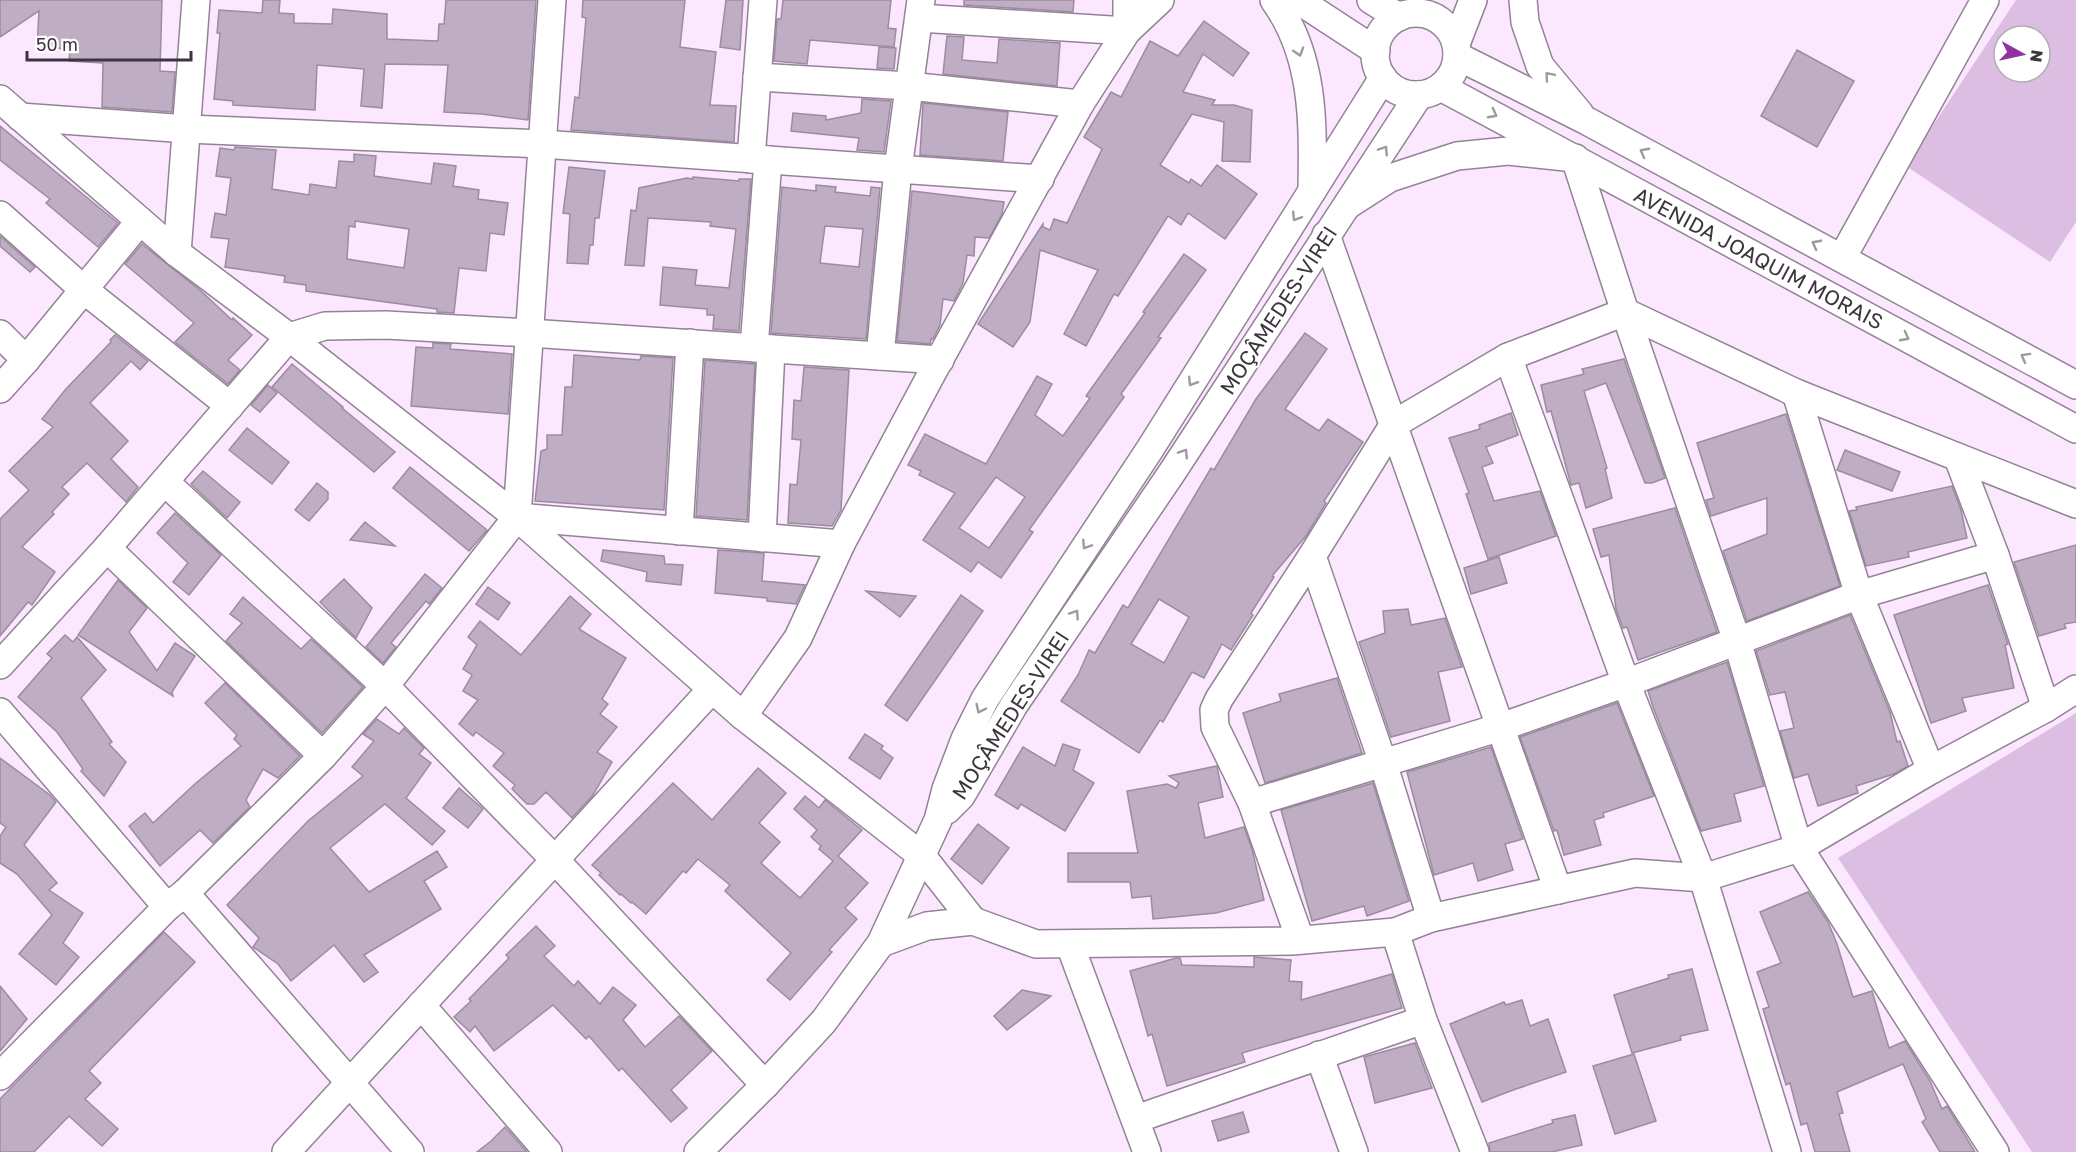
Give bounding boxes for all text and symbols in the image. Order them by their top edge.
scale bar [27,24,190,62]
north arrow [1992,24,2052,84]
text: 50 m [36,33,78,55]
one-way arrow [1292,46,1304,57]
text: N [2026,49,2048,64]
one-way arrow [1546,72,1557,83]
one-way arrow [1487,107,1497,118]
one-way arrow [1376,145,1387,156]
one-way arrow [1640,148,1651,159]
street label: AVENIDA JOAQUIM MORAIS [1630,181,1888,335]
one-way arrow [1293,210,1304,221]
street label: MOÇÂMEDES-VIREI [1214,221,1342,399]
one-way arrow [1812,240,1823,251]
one-way arrow [1899,330,1909,341]
one-way arrow [2020,353,2031,364]
one-way arrow [1188,376,1200,386]
one-way arrow [1177,449,1189,459]
one-way arrow [1083,539,1094,550]
one-way arrow [1068,610,1079,621]
street label: MOÇÂMEDES-VIREI [946,626,1074,804]
one-way arrow [976,702,988,713]

